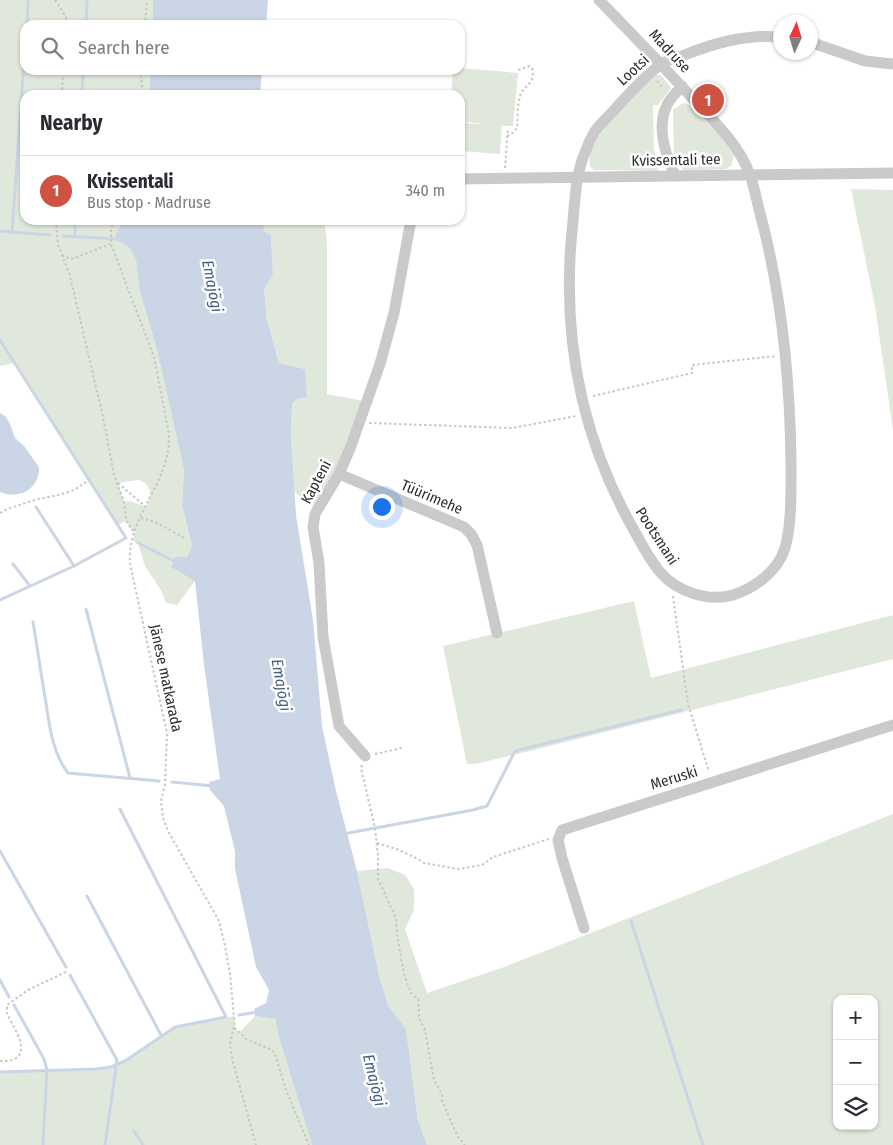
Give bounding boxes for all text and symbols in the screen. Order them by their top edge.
north arrow [773,15,818,60]
search box [20,20,465,75]
street label: Madruse [645,25,695,77]
icon: search [38,34,66,62]
text: Search here [78,36,170,59]
street label: Lootsi [613,51,653,89]
pin: 1 [692,81,724,119]
text: Nearby [40,110,102,136]
street label: Kvissentali tee [631,150,721,170]
text: Kvissentali [87,170,174,193]
text: 1 [53,181,59,200]
text: 340 m [406,181,445,200]
text: Bus stop · Madruse [87,193,211,212]
water label: Emajõgi [198,258,227,314]
street label: Kapteni [297,457,335,507]
street label: Tüürimehe [398,476,466,518]
your location [369,494,395,520]
street label: Pootsmani [632,504,682,568]
street label: Jänese matkarada [146,623,186,733]
water label: Emajõgi [268,657,295,713]
street label: Meruski [648,762,700,794]
map controls [833,995,878,1130]
button: + [833,995,878,1040]
button: − [833,1040,878,1085]
water label: Emajõgi [359,1052,390,1108]
button: layers [833,1085,878,1130]

